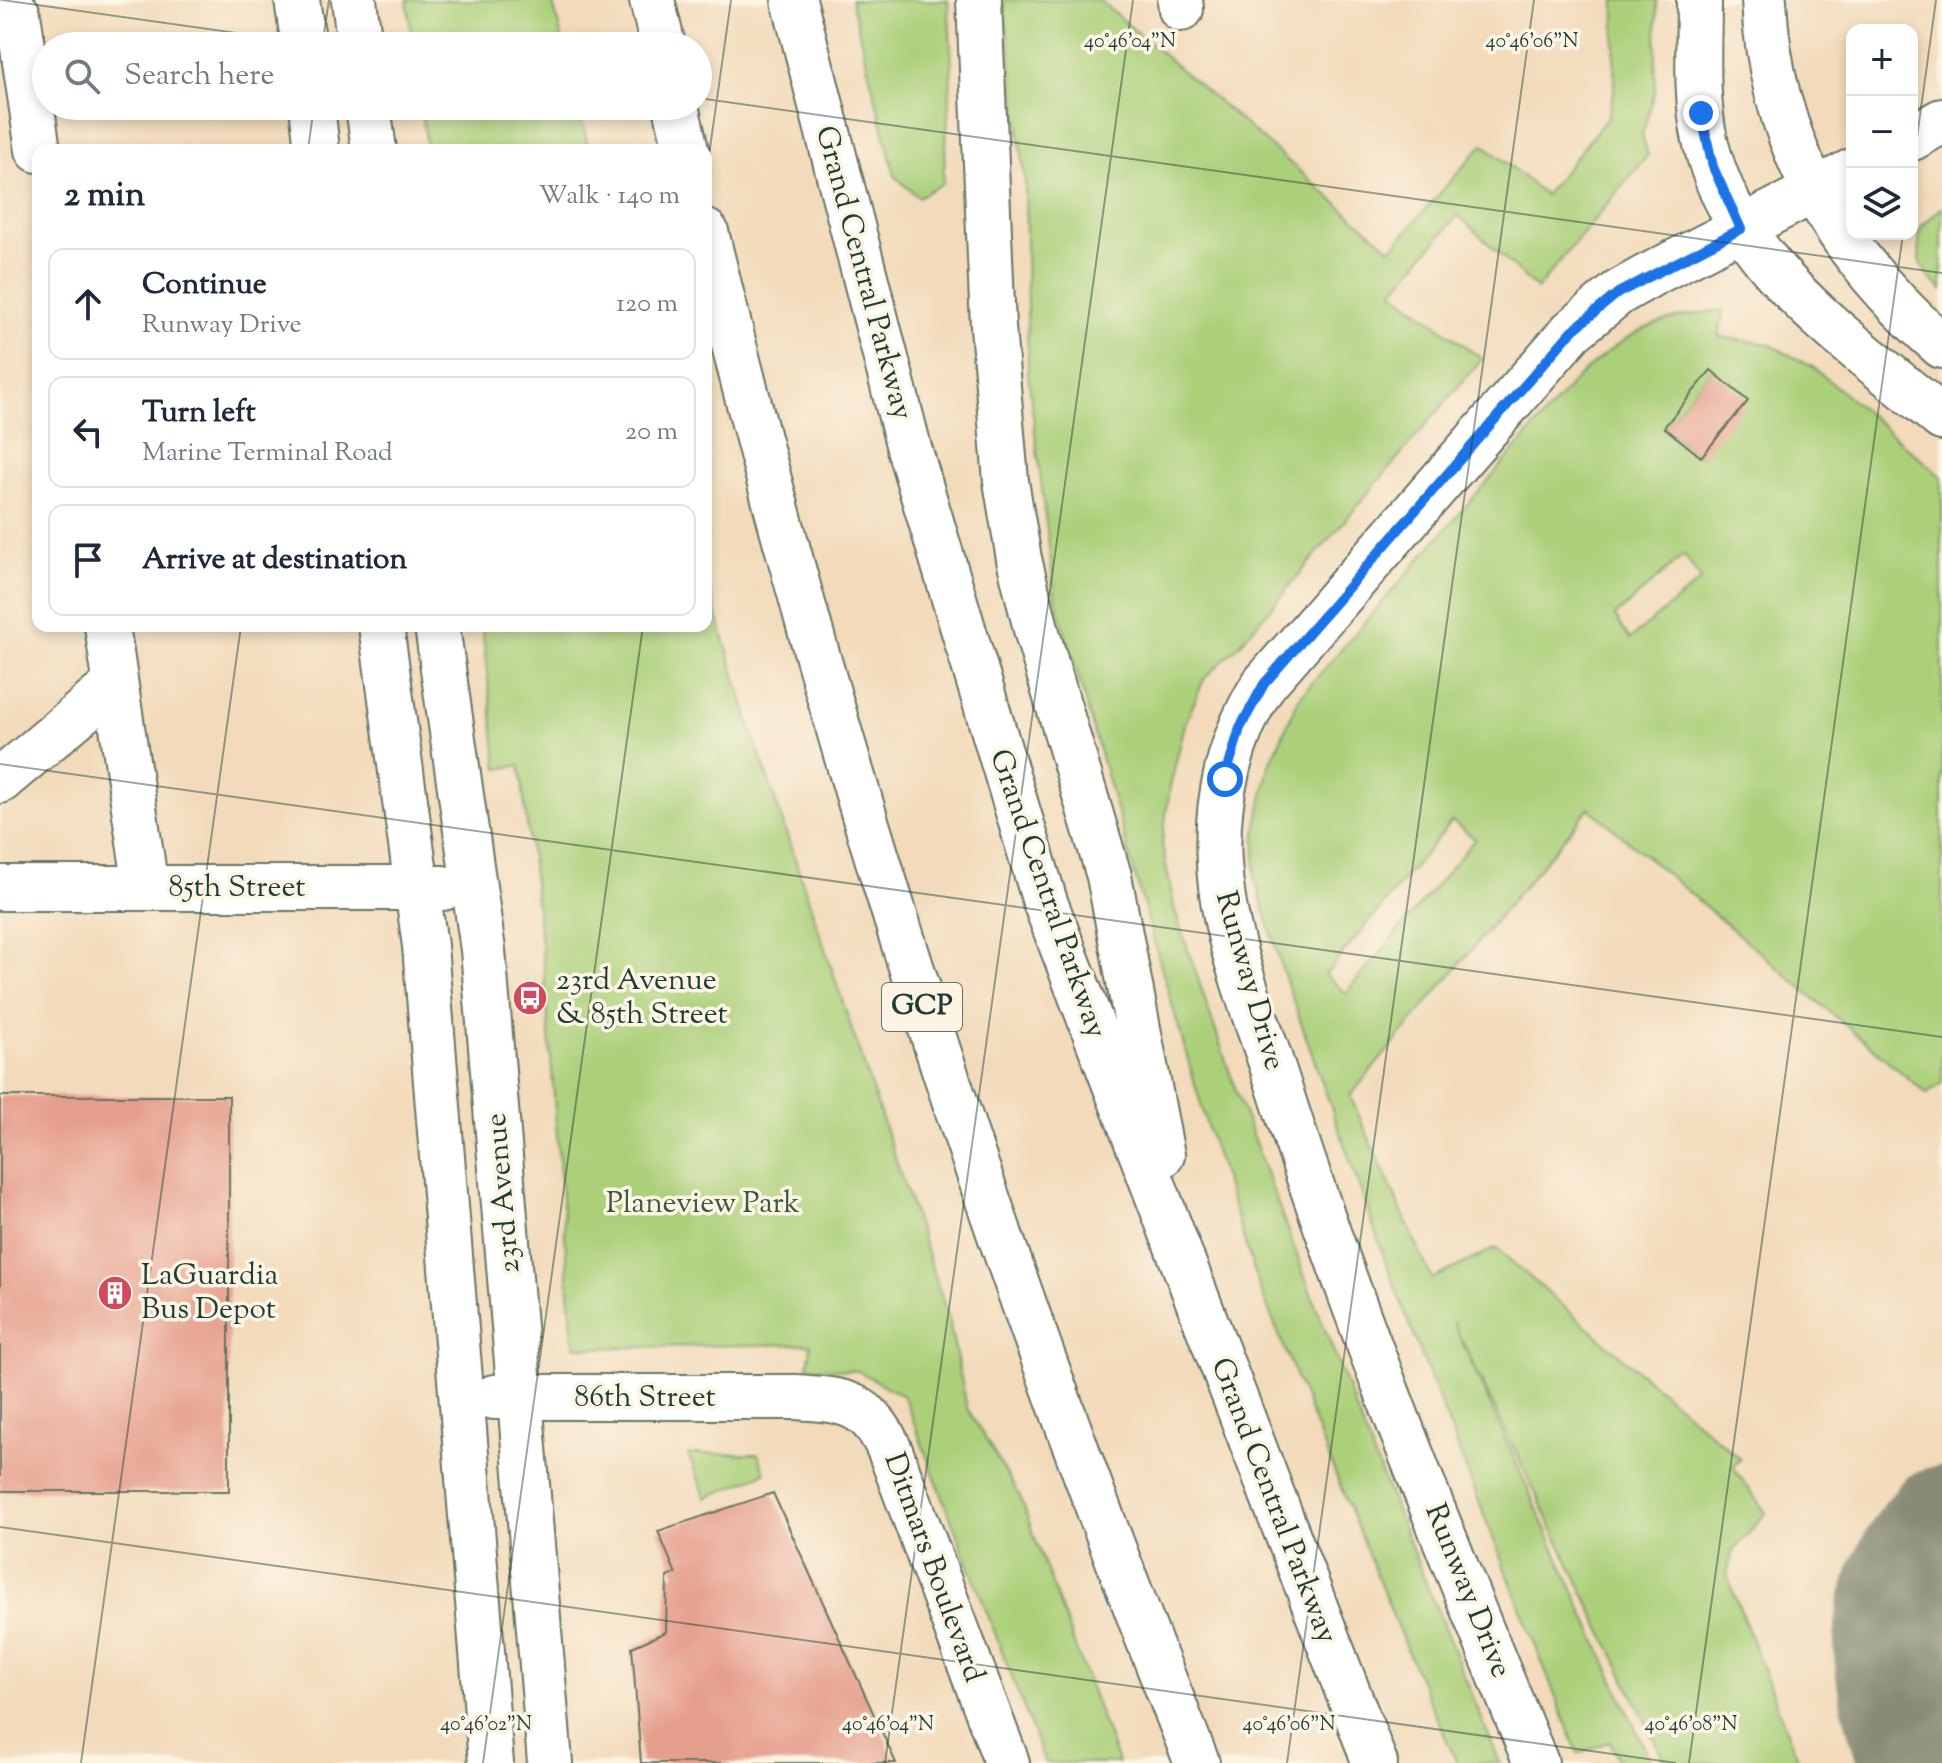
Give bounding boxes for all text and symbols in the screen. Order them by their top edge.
map controls [1846,24,1918,240]
button: + [1846,24,1918,96]
text: 40°46'04"N [1084,28,1176,57]
text: 40°46'06"N [1486,28,1578,57]
search box [32,32,712,120]
icon: search [60,54,104,98]
text: Search here [124,55,274,98]
route end [1683,95,1719,131]
button: − [1846,96,1918,168]
street label: Grand Central Parkway [803,121,923,425]
button: layers [1846,168,1918,240]
text: 2 min [64,172,145,221]
text: Walk · 140 m [539,178,680,215]
text: Continue [142,264,267,307]
icon: ahead [66,282,110,326]
text: 120 m [616,286,678,323]
text: Runway Drive [142,307,302,344]
text: Turn left [142,392,256,435]
icon: left [66,410,110,454]
text: 20 m [625,414,678,451]
text: Marine Terminal Road [142,435,393,472]
icon: arrive [66,538,110,582]
text: Arrive at destination [142,539,407,582]
street label: Grand Central Parkway [977,744,1117,1044]
route start [1207,761,1243,797]
street label: 85th Street [169,867,305,910]
street label: Runway Drive [1203,887,1295,1075]
place label: 23rd Avenue & 85th Street [556,960,728,1037]
bus stop icon: 23rd Avenue & 85th Street [511,979,549,1017]
road number: GCP [882,983,962,1031]
street label: 23rd Avenue [476,1111,532,1275]
park label: Planeview Park [606,1183,800,1226]
place label: LaGuardia Bus Depot [141,1255,278,1332]
building icon: LaGuardia Bus Depot [96,1274,134,1312]
street label: Grand Central Parkway [1199,1352,1347,1650]
street label: 86th Street [574,1377,716,1420]
street label: Ditmars Boulevard [871,1447,995,1689]
street label: Runway Drive [1413,1498,1521,1684]
text: 40°46'02"N [440,1711,532,1740]
text: 40°46'04"N [842,1711,934,1740]
text: 40°46'06"N [1243,1711,1335,1740]
text: 40°46'08"N [1645,1711,1738,1740]

